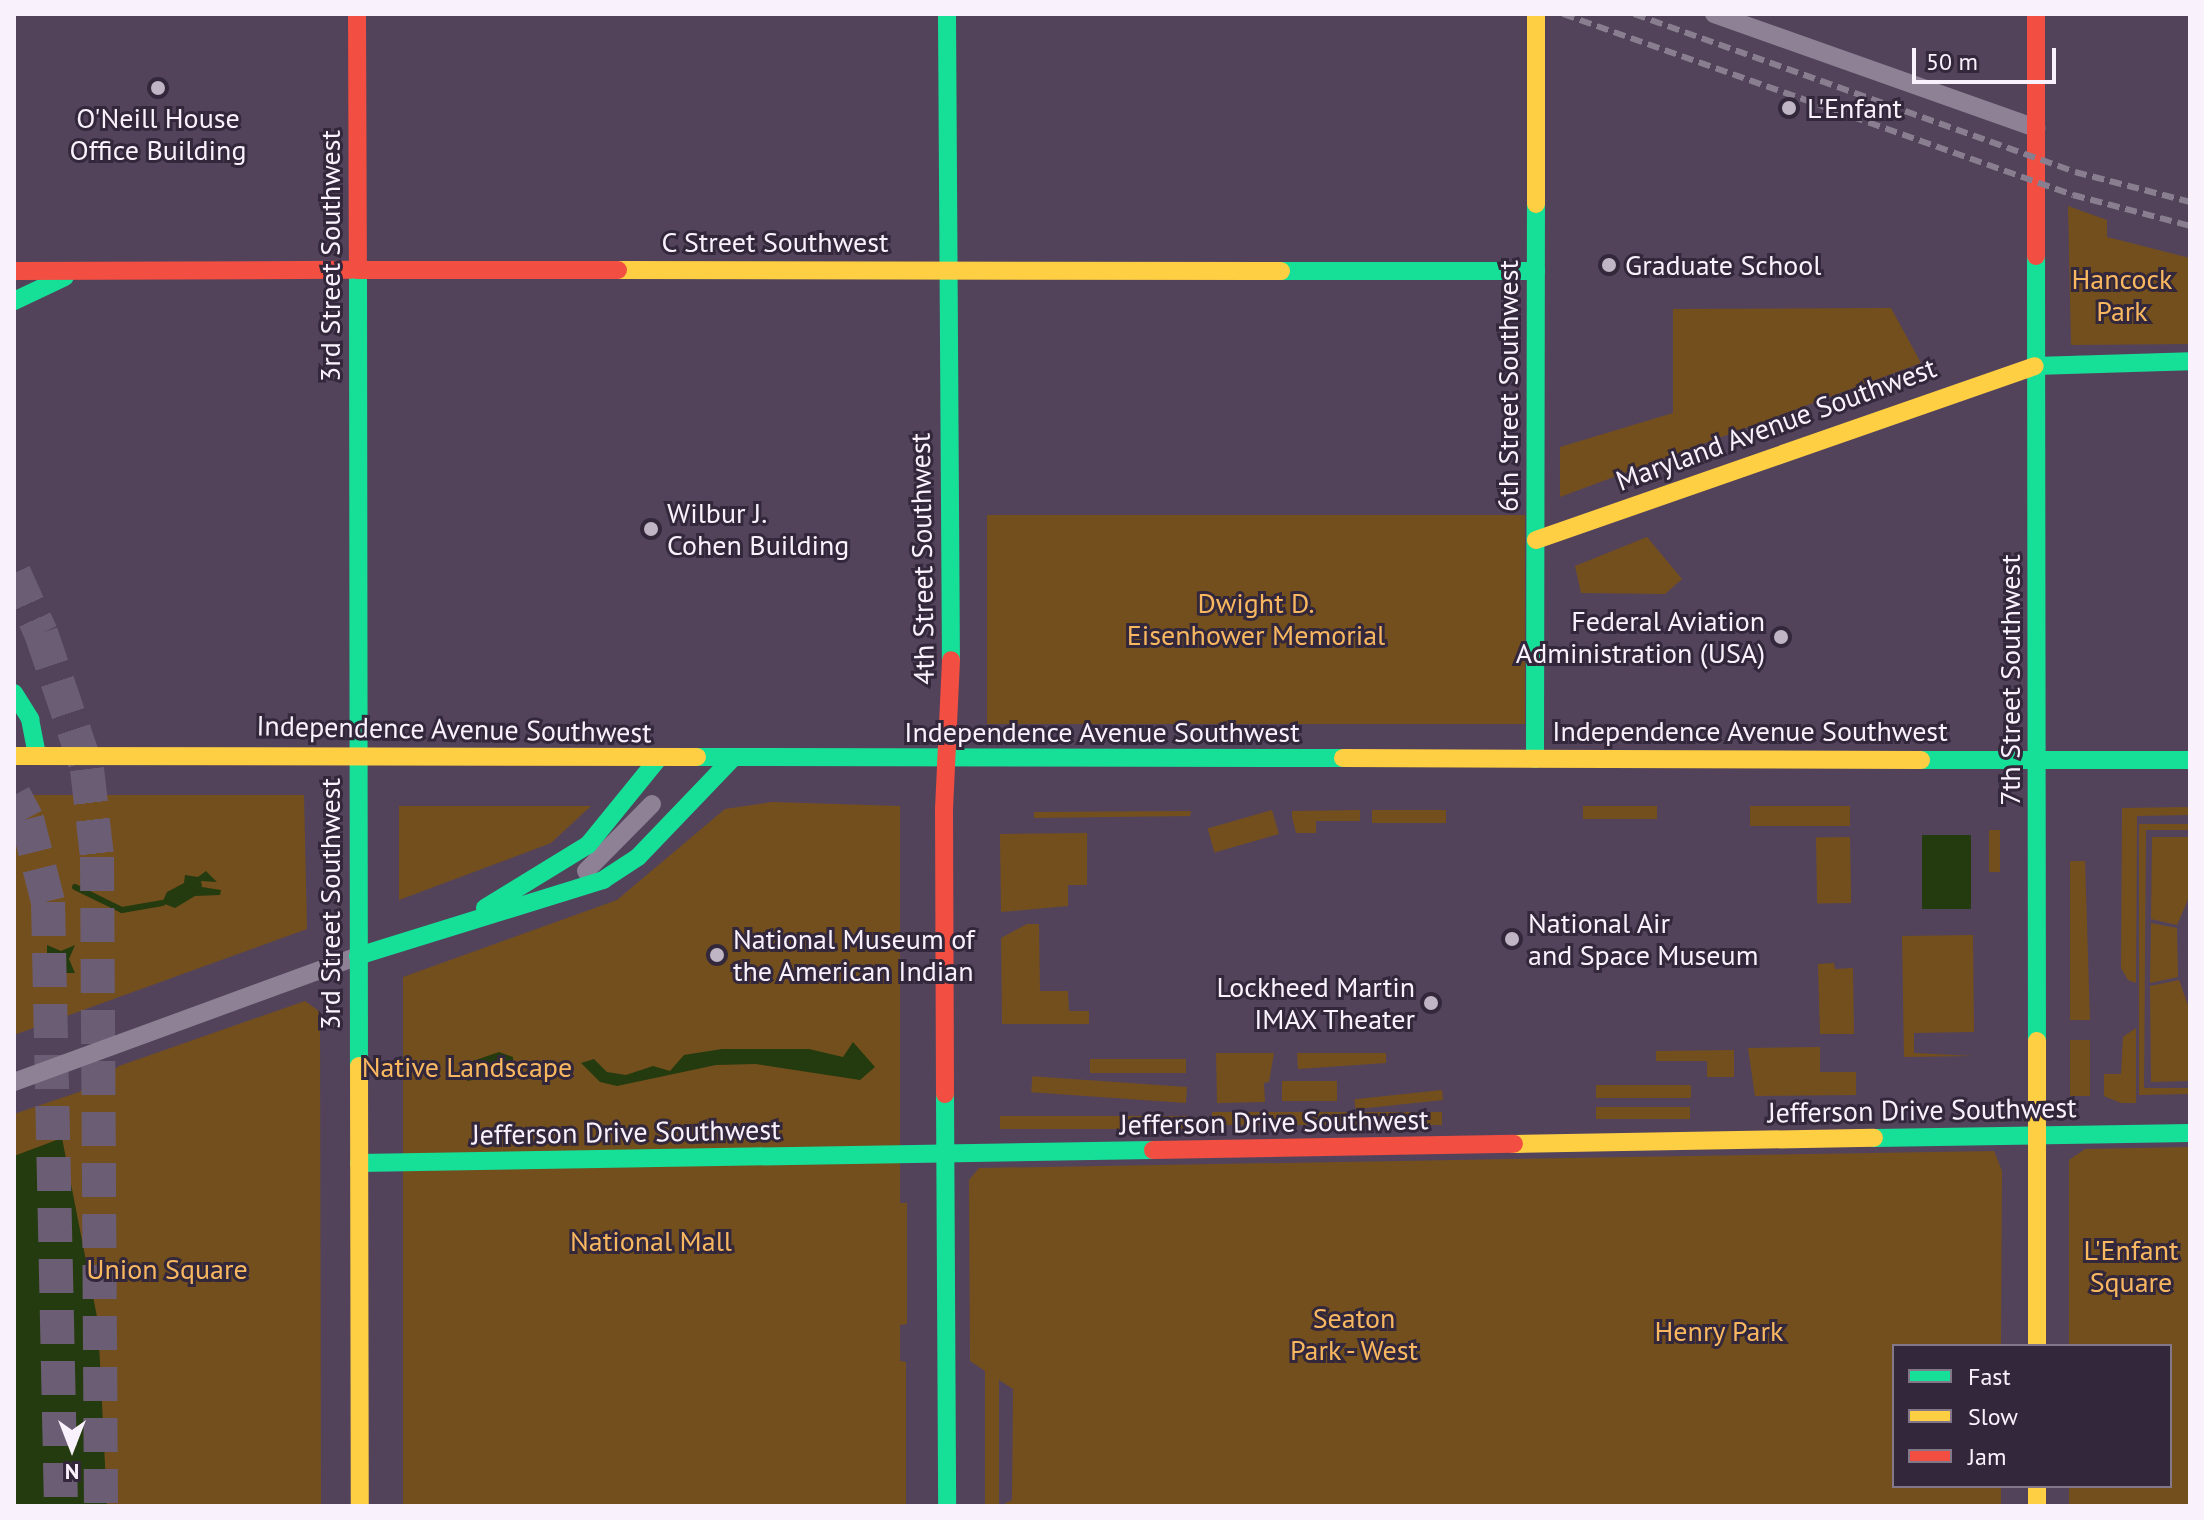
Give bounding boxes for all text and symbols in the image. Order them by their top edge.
scale bar [1916,32,2060,82]
text: 50 m [1926,46,1978,77]
marker: O'Neill House Office Building [149,79,167,97]
place label: L'Enfant [1807,91,1902,125]
marker: L'Enfant [1778,97,1800,119]
place label: O'Neill House Office Building [70,101,246,167]
street label: 3rd Street Southwest [313,130,347,382]
street label: C Street Southwest [661,225,889,259]
place label: Graduate School [1625,248,1821,282]
marker: Graduate School [1600,256,1618,274]
street label: 6th Street Southwest [1491,260,1525,512]
park label: Hancock Park [2071,262,2173,328]
street label: Maryland Avenue Southwest [1611,350,1941,498]
street label: 4th Street Southwest [903,433,941,685]
place label: Wilbur J. Cohen Building [667,496,849,562]
marker: Wilbur J. Cohen Building [642,520,660,538]
street label: 7th Street Southwest [1993,554,2027,806]
park label: Dwight D. Eisenhower Memorial [1127,586,1385,652]
place label: Federal Aviation Administration (USA) [1516,604,1765,670]
marker: Federal Aviation Administration (USA) [1772,628,1790,646]
street label: Independence Avenue Southwest [256,709,652,749]
street label: Independence Avenue Southwest [1552,714,1948,748]
street label: Independence Avenue Southwest [904,715,1300,749]
street label: 3rd Street Southwest [313,778,347,1030]
place label: National Air and Space Museum [1528,906,1758,972]
place label: National Museum of the American Indian [733,922,975,988]
marker: National Air and Space Museum [1503,930,1521,948]
marker: National Museum of the American Indian [708,946,726,964]
place label: Lockheed Martin IMAX Theater [1216,970,1415,1036]
marker: Lockheed Martin IMAX Theater [1422,994,1440,1012]
park label: Native Landscape [362,1050,572,1084]
street label: Jefferson Drive Southwest [1767,1091,2077,1129]
street label: Jefferson Drive Southwest [1119,1103,1429,1141]
street label: Jefferson Drive Southwest [471,1113,781,1151]
park label: National Mall [570,1224,732,1258]
park label: L'Enfant Square [2083,1233,2179,1299]
park label: Union Square [86,1252,248,1286]
park label: Seaton Park - West [1287,1301,1421,1367]
park label: Henry Park [1654,1314,1784,1348]
legend [1892,1344,2172,1488]
text: Fast [1968,1361,2011,1392]
text: Slow [1968,1401,2018,1432]
north arrow [32,1408,112,1488]
text: Jam [1968,1441,2006,1472]
text: N [65,1458,79,1486]

